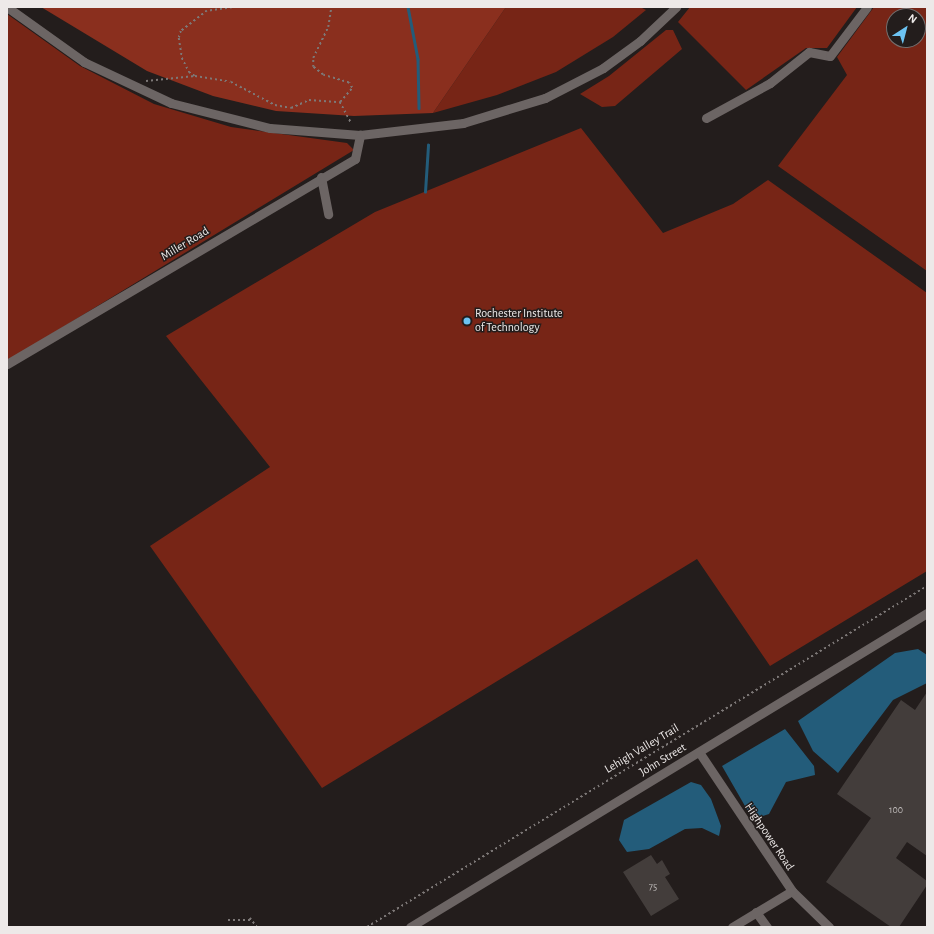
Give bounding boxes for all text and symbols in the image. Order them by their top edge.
north arrow [886,8,926,48]
text: N [906,12,919,25]
street label: Miller Road [158,224,212,264]
place label: Rochester Institute of Technology [475,307,563,335]
marker: Rochester Institute of Technology [462,316,472,326]
street label: Lehigh Valley Trail [602,721,682,777]
street label: John Street [637,740,689,780]
street label: Highpower Road [741,801,797,873]
house number: 100 [889,805,903,817]
house number: 75 [649,882,657,894]

